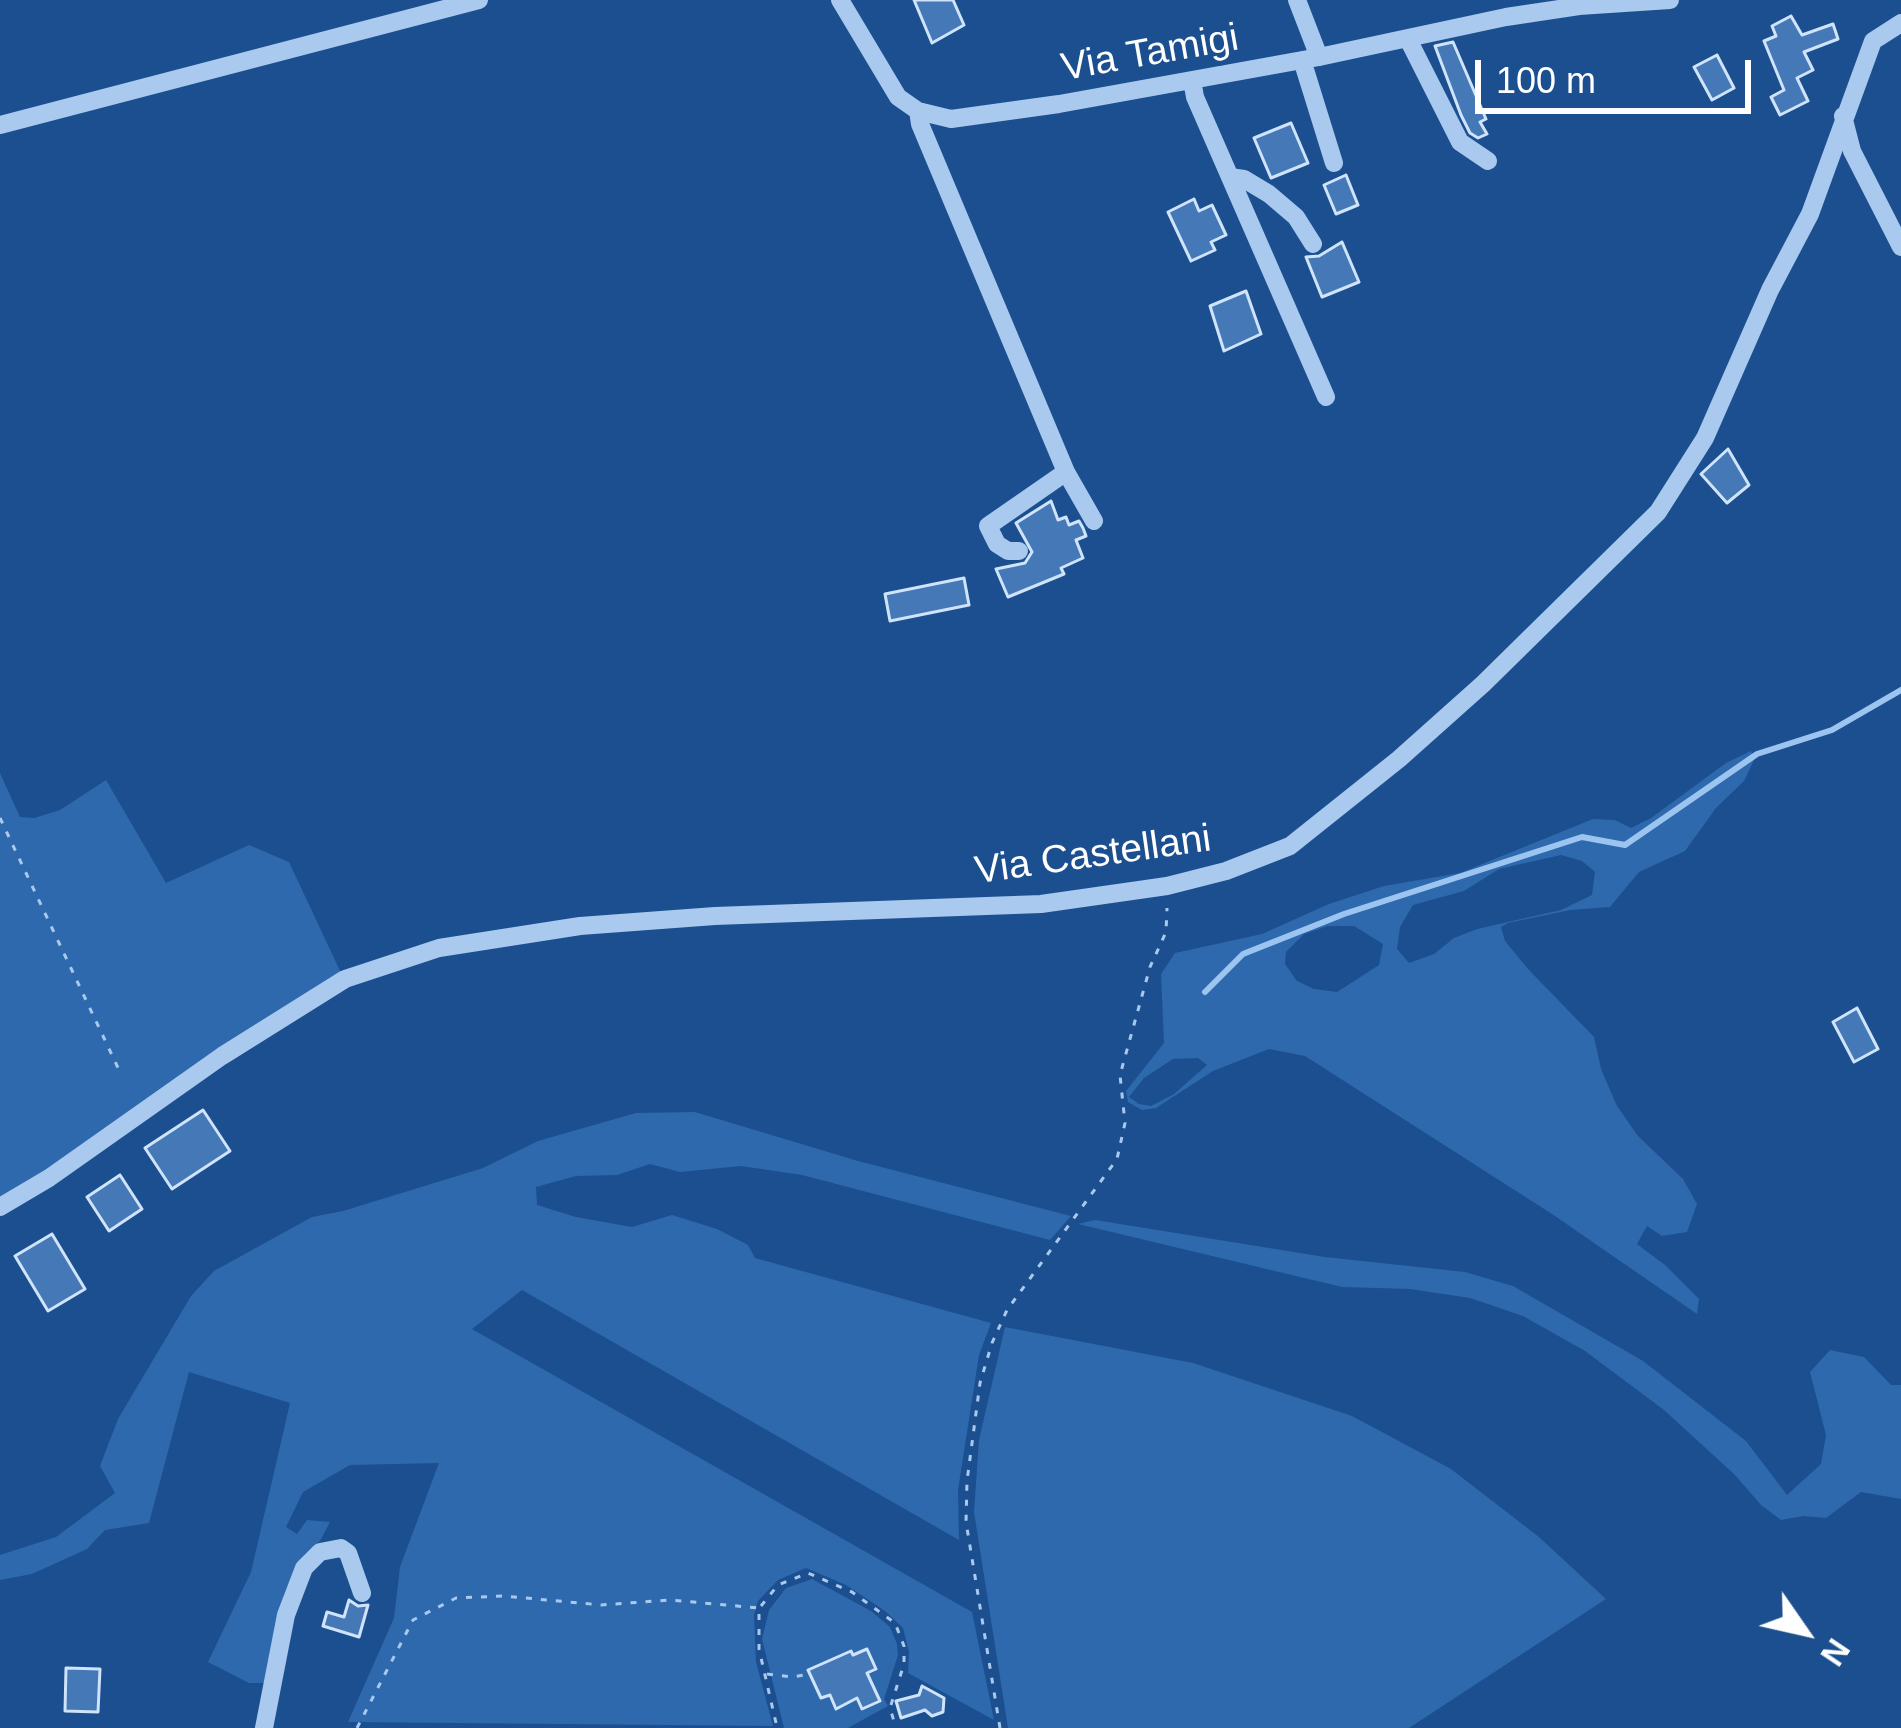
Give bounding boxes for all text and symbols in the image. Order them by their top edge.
street label: Via Tamigi [1058,15,1242,93]
scale bar [1481,36,1757,110]
text: 100 m [1496,60,1596,101]
street label: Via Castellani [972,816,1214,896]
north arrow [1745,1572,1865,1692]
text: N [1813,1632,1857,1673]

